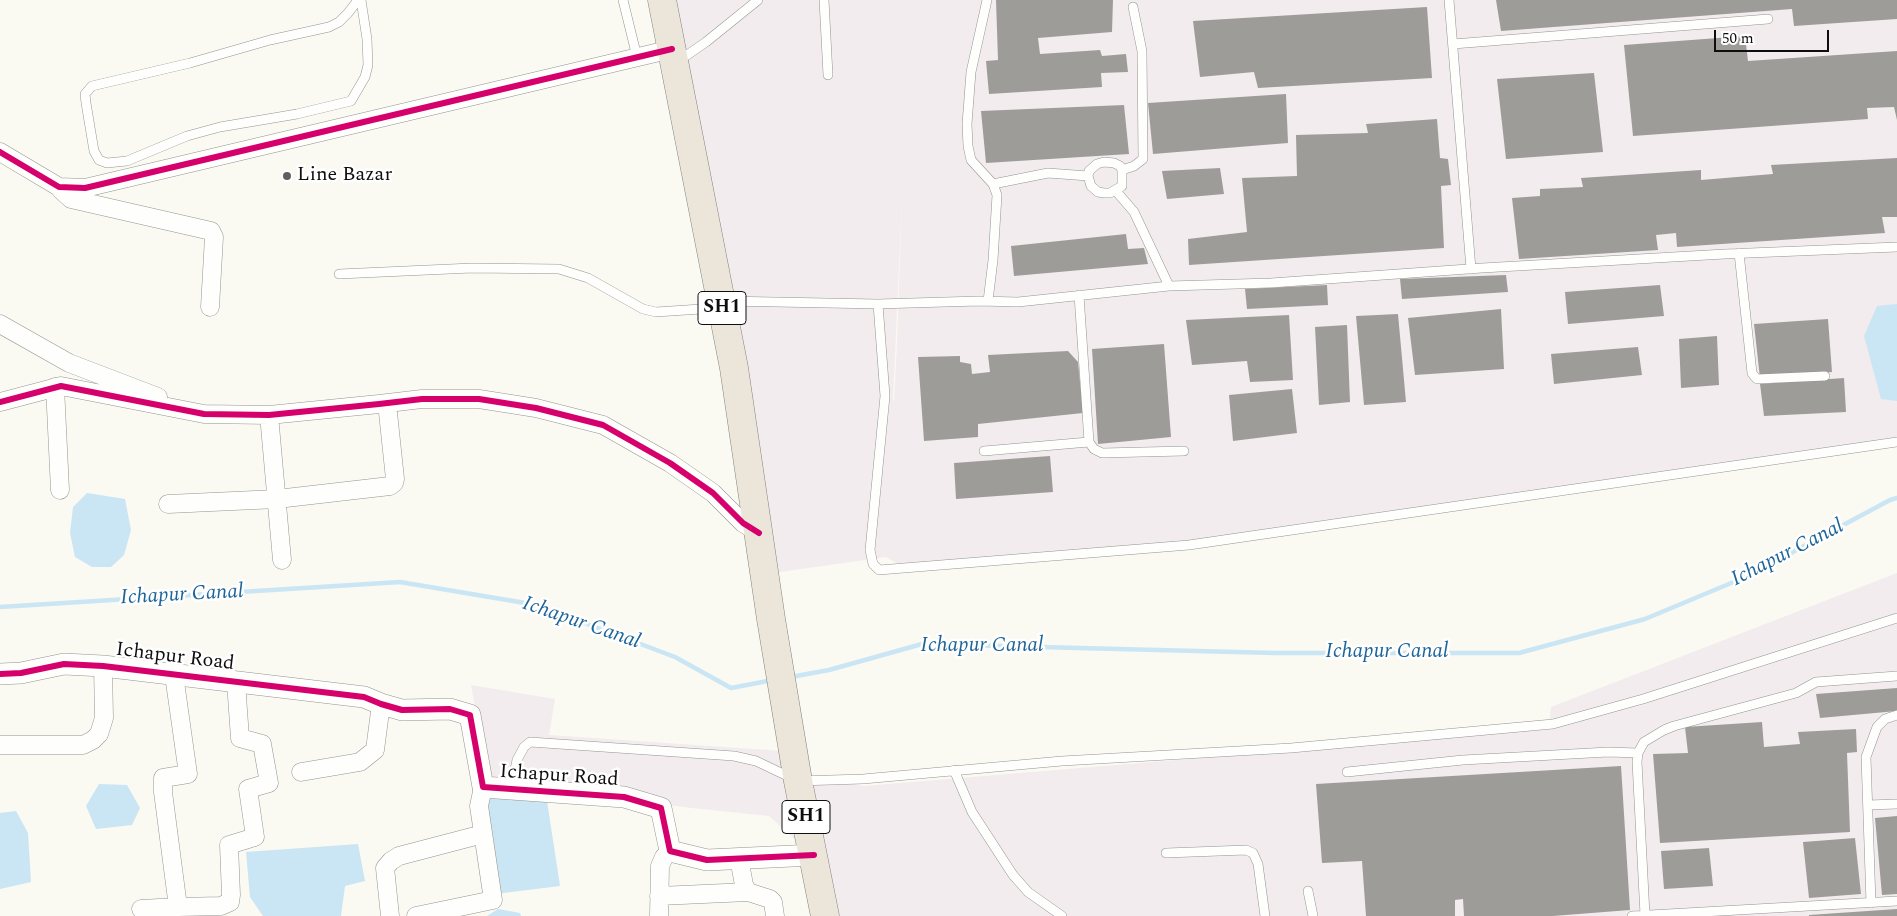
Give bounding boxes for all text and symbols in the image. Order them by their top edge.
scale bar [1717,20,1832,52]
text: 50 m [1722,27,1754,50]
place label: Line Bazar [297,164,392,188]
marker: Line Bazar [281,170,293,182]
road number: SH1 [698,292,746,324]
water label: Ichapur Canal [1728,515,1848,593]
water label: Ichapur Canal [120,580,244,612]
water label: Ichapur Canal [519,592,643,656]
water label: Ichapur Canal [921,634,1043,660]
street label: Ichapur Road [114,639,236,677]
water label: Ichapur Canal [1326,640,1448,666]
street label: Ichapur Road [499,761,619,793]
road number: SH1 [782,800,830,834]

